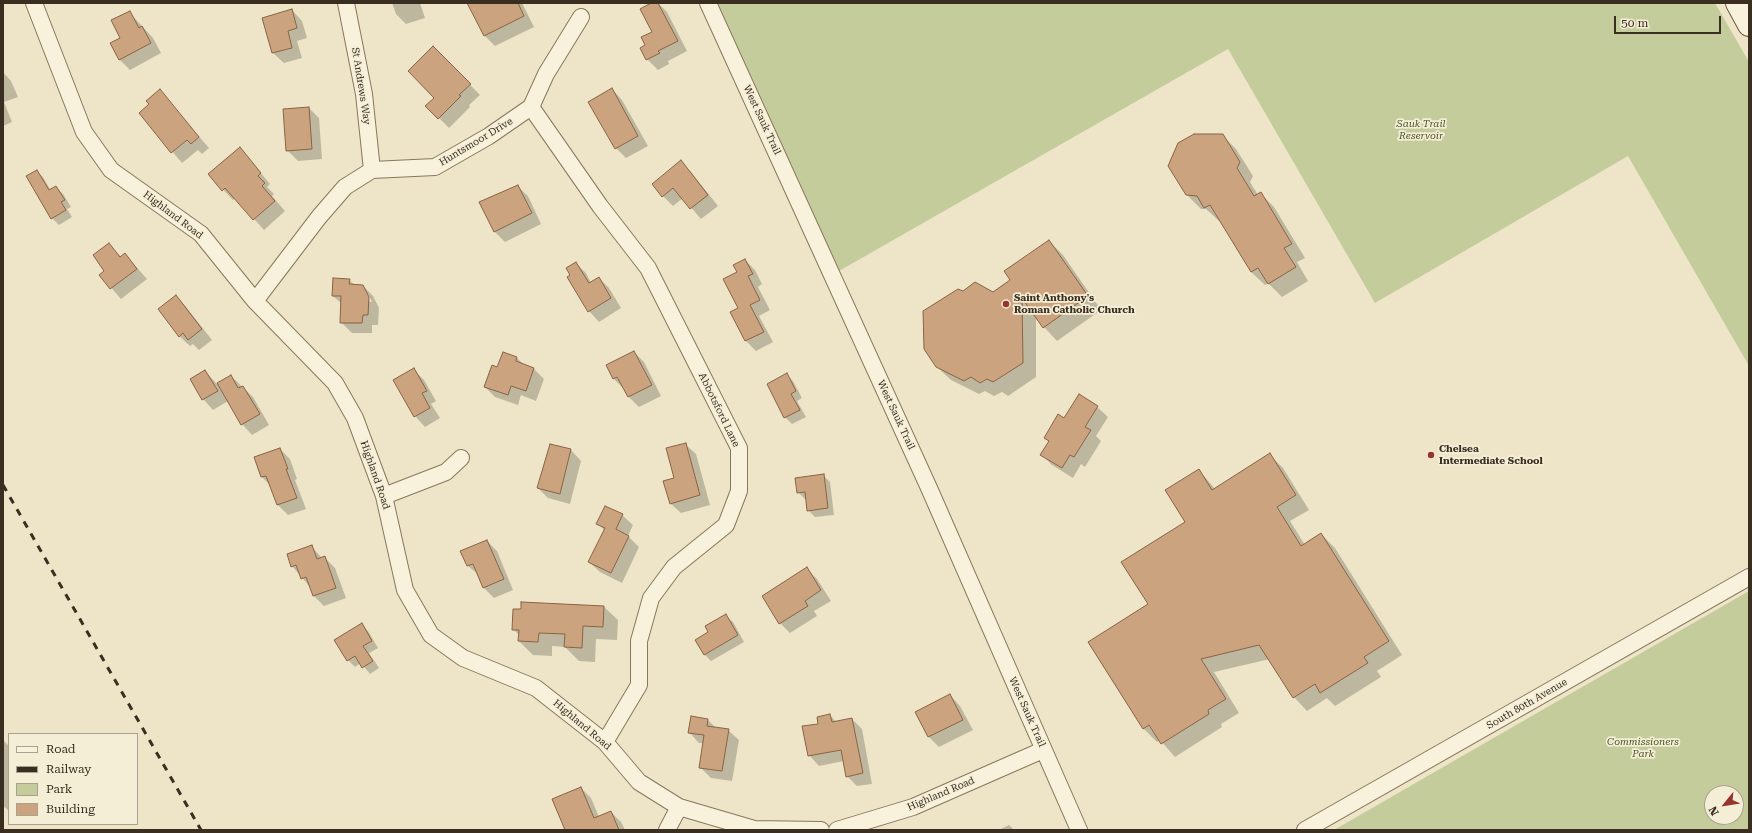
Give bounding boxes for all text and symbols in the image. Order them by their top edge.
scale bar [1616,8,1723,34]
text: 50 m [1621,16,1648,30]
street label: St Andrews Way [349,47,373,125]
street label: West Sauk Trail [741,83,783,157]
street label: Huntsmoor Drive [437,115,515,169]
park label: Sauk Trail Reservoir [1396,118,1446,142]
street label: Highland Road [141,189,205,241]
place label: Saint Anthony's Roman Catholic Church [1014,292,1135,316]
marker: Saint Anthony's Roman Catholic Church [1001,299,1011,309]
street label: Abbotsford Lane [696,371,742,449]
street label: West Sauk Trail [875,378,917,452]
street label: Highland Road [358,439,392,511]
place label: Chelsea Intermediate School [1439,443,1543,466]
marker: Chelsea Intermediate School [1426,450,1436,460]
street label: West Sauk Trail [1006,675,1048,749]
street label: South 80th Avenue [1484,676,1570,732]
street label: Highland Road [551,697,613,753]
legend [8,733,138,825]
park label: Commissioners Park [1607,736,1679,760]
text: Road [46,742,75,756]
text: Railway [46,762,91,776]
street label: Highland Road [906,774,976,814]
text: Park [46,782,72,796]
north arrow [1704,785,1744,825]
text: Building [46,802,95,816]
text: N [1706,804,1722,818]

